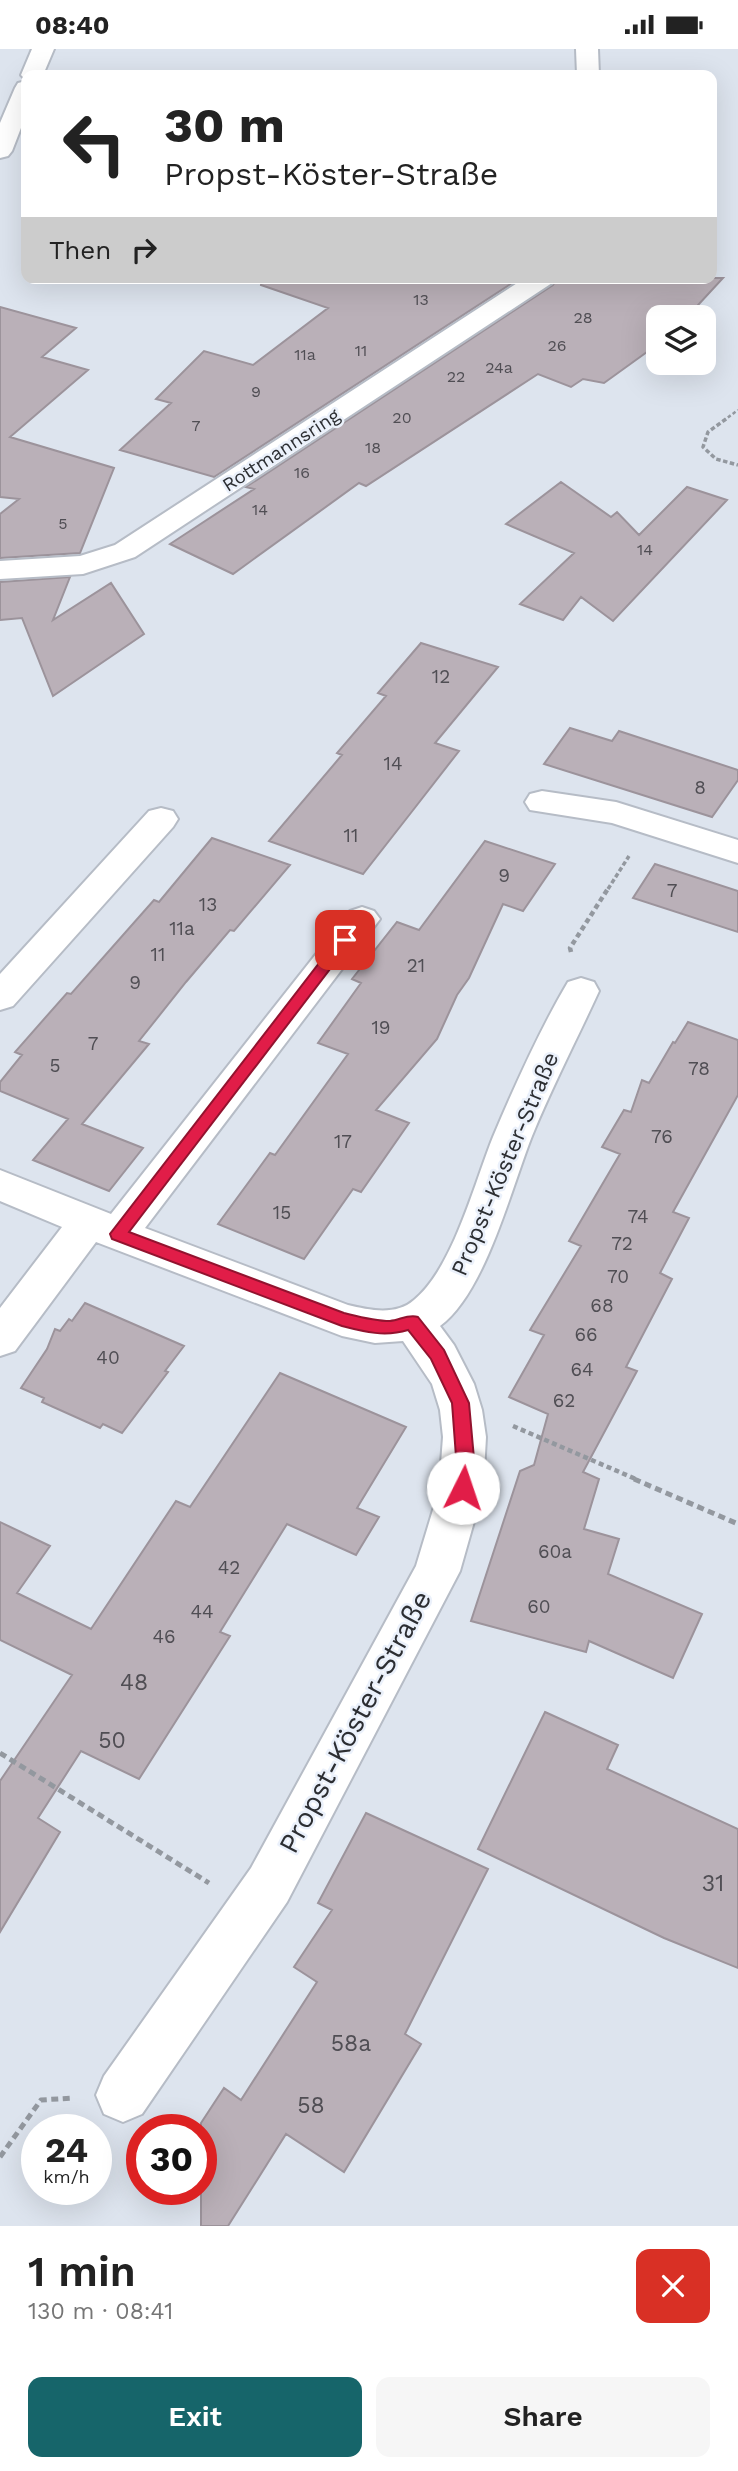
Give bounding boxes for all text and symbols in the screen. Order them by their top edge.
text: 08:40 [35,10,109,40]
text: 30 m [164,96,285,154]
icon: left [49,98,140,189]
text: Propst-Köster-Straße [164,155,498,193]
icon: right [125,231,163,269]
text: Then [49,235,111,265]
house number: 13 [413,290,429,309]
map controls [646,305,716,375]
button: layers [646,305,716,375]
house number: 28 [573,308,593,327]
house number: 26 [547,336,567,355]
house number: 11 [355,341,367,360]
house number: 11a [294,345,316,364]
house number: 24a [485,358,513,377]
house number: 22 [447,367,465,386]
house number: 9 [251,382,261,401]
street label: Rottmannsring [218,403,345,496]
house number: 20 [392,408,412,427]
house number: 7 [192,416,201,435]
house number: 18 [365,438,381,457]
house number: 16 [294,463,310,482]
house number: 14 [252,500,268,519]
house number: 5 [58,514,68,533]
house number: 14 [637,540,653,559]
house number: 12 [432,665,450,688]
house number: 14 [383,752,403,775]
house number: 8 [694,776,706,799]
house number: 11 [344,824,358,847]
house number: 9 [498,864,510,887]
house number: 7 [667,879,677,902]
house number: 13 [199,893,217,916]
pin [315,910,375,970]
house number: 11a [169,917,195,940]
icon: arrive [326,921,364,959]
house number: 11 [151,943,165,966]
house number: 21 [407,954,425,977]
house number: 9 [129,971,141,994]
house number: 19 [371,1016,391,1039]
house number: 7 [88,1032,98,1055]
street label: Propst-Köster-Straße [446,1048,564,1280]
house number: 5 [49,1054,61,1077]
house number: 78 [688,1057,710,1080]
house number: 76 [651,1125,673,1148]
house number: 17 [334,1130,352,1153]
house number: 15 [273,1201,291,1224]
house number: 74 [628,1205,649,1228]
house number: 72 [611,1232,633,1255]
house number: 70 [607,1265,629,1288]
house number: 68 [590,1294,614,1317]
house number: 66 [574,1323,598,1346]
house number: 40 [96,1346,120,1369]
house number: 64 [570,1358,594,1381]
house number: 62 [553,1389,575,1412]
position arrow [426,1451,500,1525]
house number: 60a [538,1540,572,1563]
house number: 42 [218,1556,240,1579]
street label: Propst-Köster-Straße [272,1585,438,1859]
house number: 60 [527,1595,551,1618]
house number: 44 [190,1600,214,1623]
house number: 46 [152,1625,176,1648]
house number: 48 [120,1669,148,1696]
house number: 50 [98,1727,126,1754]
house number: 31 [702,1870,724,1897]
house number: 58a [331,2030,371,2057]
house number: 58 [297,2092,325,2119]
speed limit sign: 30 [126,2114,217,2205]
text: 24 [45,2129,88,2171]
text: km/h [43,2166,90,2187]
text: 1 min [28,2247,136,2296]
button: close [636,2249,710,2323]
text: 130 m · 08:41 [28,2298,173,2325]
button: Exit [28,2377,362,2457]
button: Share [376,2377,710,2457]

